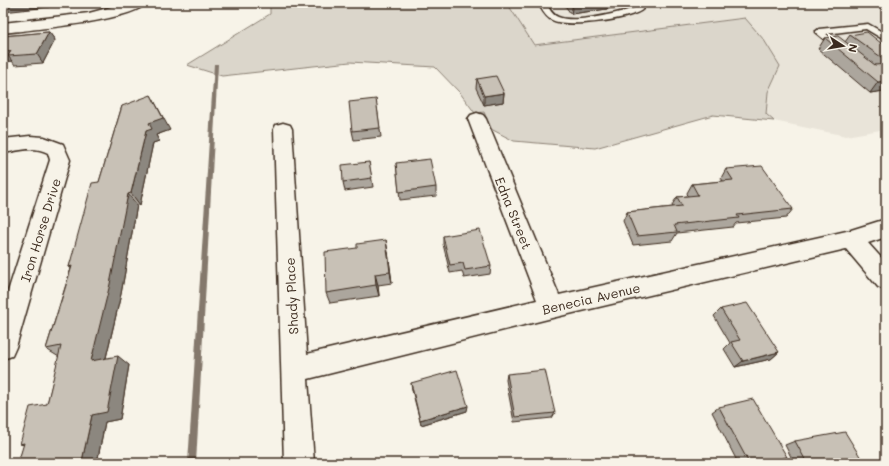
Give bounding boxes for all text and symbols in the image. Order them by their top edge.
north arrow [823,26,863,66]
text: N [845,43,861,54]
street label: Edna Street [492,174,536,252]
street label: Iron Horse Drive [16,176,64,284]
street label: Shady Place [280,257,302,335]
street label: Benecia Avenue [540,278,642,318]

